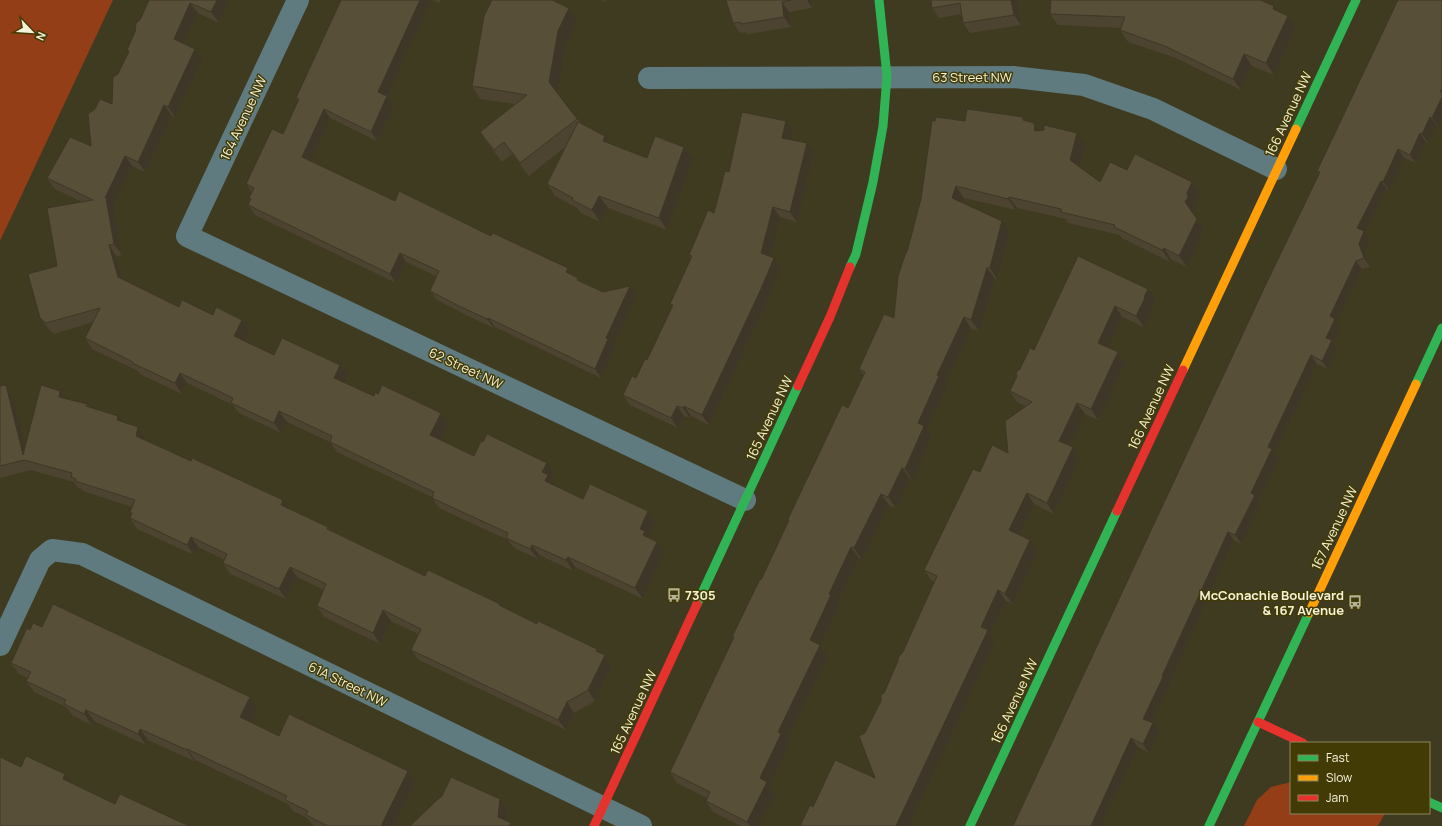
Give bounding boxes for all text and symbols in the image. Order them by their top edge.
north arrow [12,12,52,52]
text: N [33,30,50,43]
street label: 63 Street NW [932,68,1012,86]
street label: 166 Avenue NW [1260,69,1316,159]
street label: 164 Avenue NW [215,73,271,163]
street label: 62 Street NW [426,343,506,393]
street label: 166 Avenue NW [1123,362,1179,452]
street label: 165 Avenue NW [742,373,796,463]
street label: 167 Avenue NW [1307,483,1361,573]
place label: 7305 [685,586,716,604]
place label: McConachie Boulevard & 167 Avenue [1200,586,1344,619]
bus stop icon: 7305 [666,587,682,603]
bus stop icon: McConachie Boulevard & 167 Avenue [1347,594,1363,610]
street label: 166 Avenue NW [986,656,1042,746]
street label: 61A Street NW [306,657,390,711]
street label: 165 Avenue NW [606,667,660,757]
legend [1290,742,1430,814]
text: Fast [1326,749,1350,766]
text: Slow [1326,769,1352,786]
text: Jam [1326,789,1348,806]

